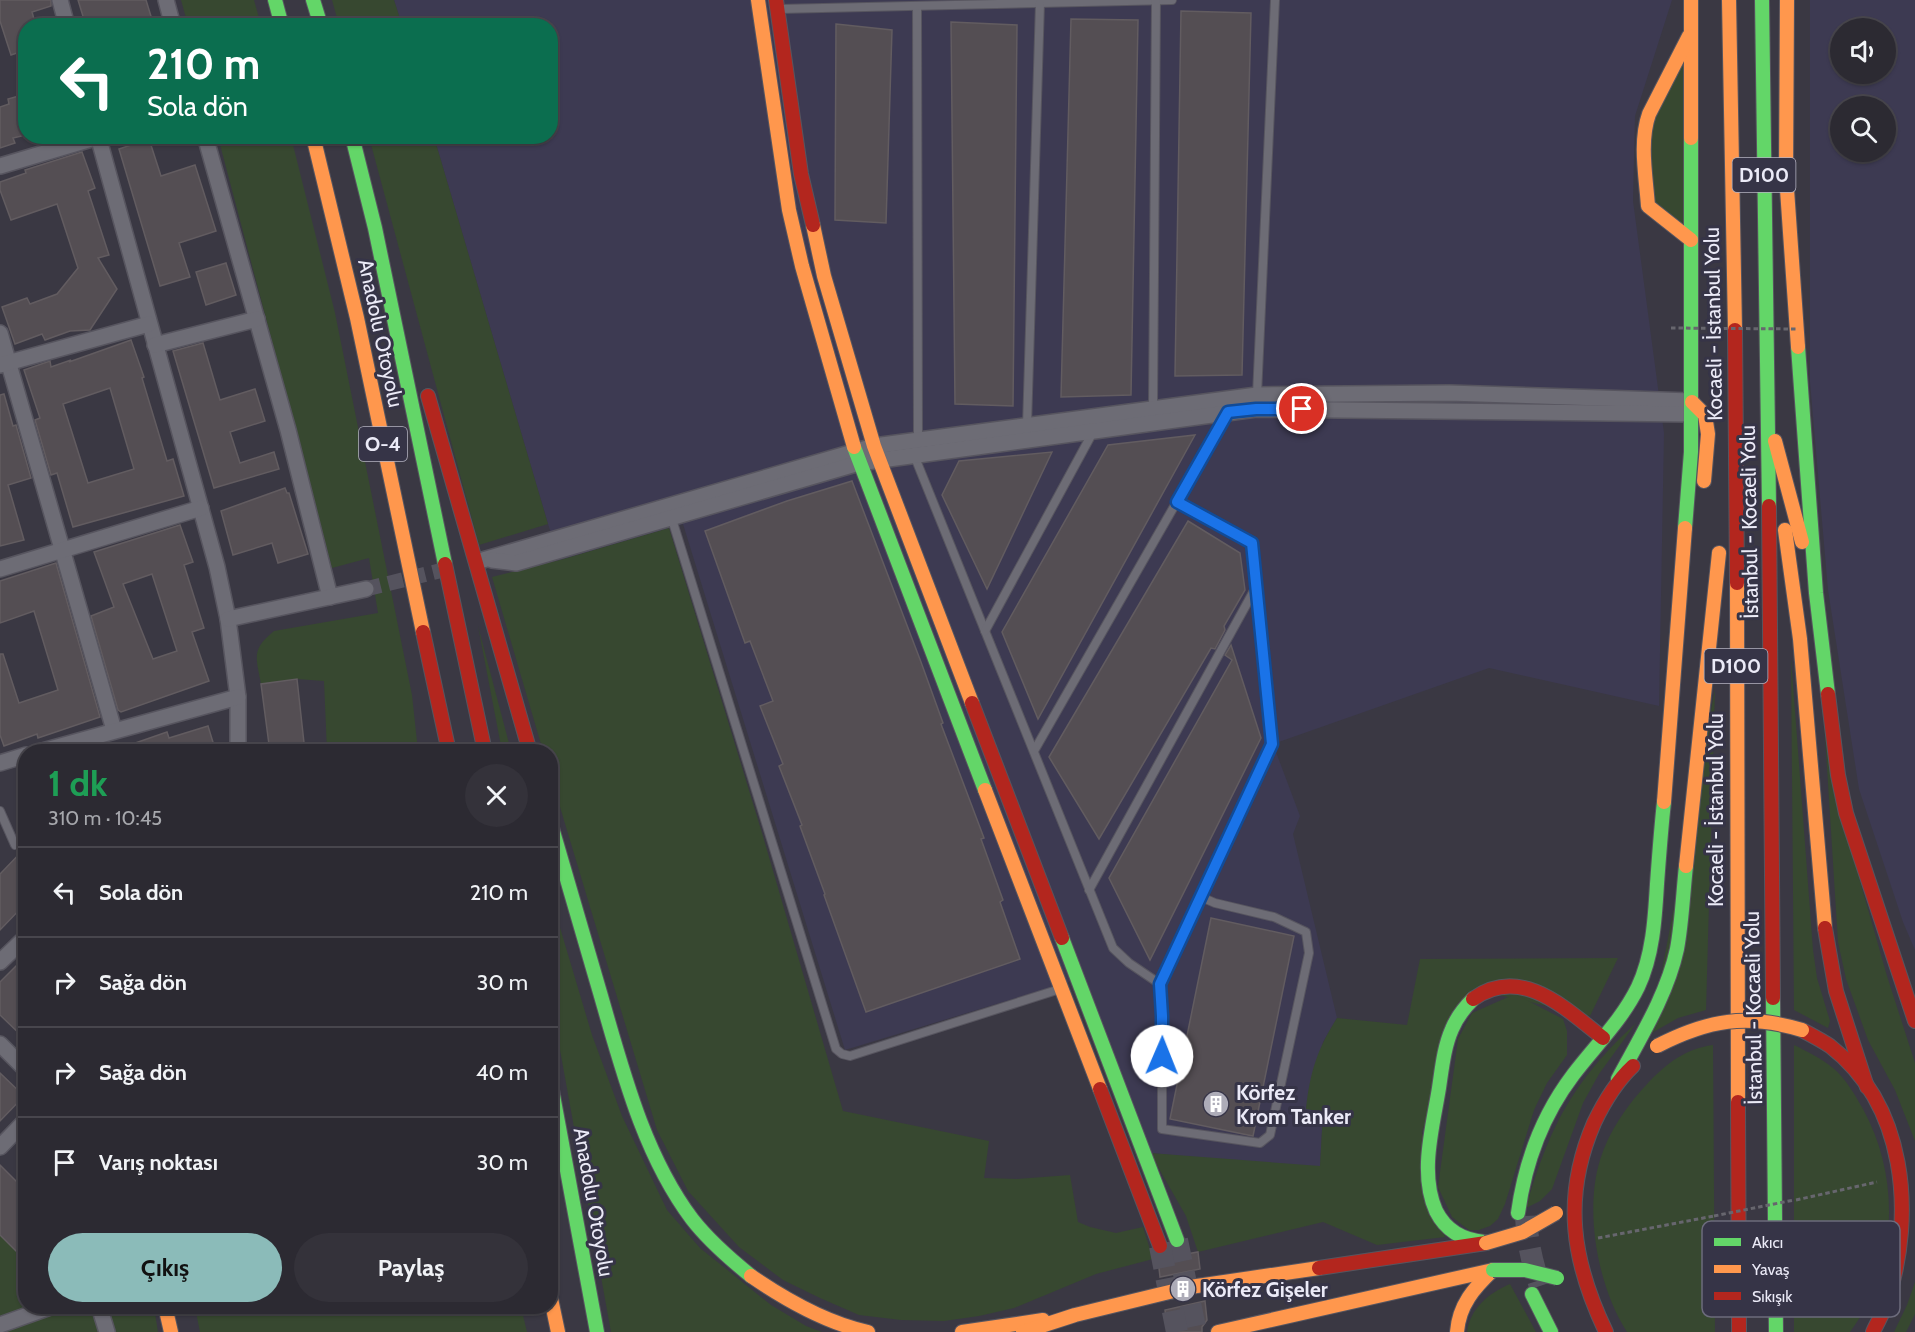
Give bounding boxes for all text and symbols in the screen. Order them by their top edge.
map controls [1830,18,1896,162]
button: sound [1830,18,1896,84]
text: 210 m [147,38,260,90]
icon: left [48,42,126,120]
text: Sola dön [147,90,248,123]
button: search [1830,96,1896,162]
road number: D100 [1732,158,1796,192]
street label: Kocaeli - İstanbul Yolu [1699,227,1727,421]
street label: Anadolu Otoyolu [353,257,409,409]
pin [1276,383,1327,434]
icon: arrive [1285,392,1318,425]
street label: İstanbul - Kocaeli Yolu [1735,425,1763,619]
road number: O-4 [359,427,407,461]
road number: D100 [1704,649,1768,683]
street label: Kocaeli - İstanbul Yolu [1703,713,1728,907]
text: 1 dk [48,761,107,805]
button: close [465,764,528,827]
text: 310 m · 10:45 [48,806,162,830]
icon: left [48,876,81,909]
text: Sola dön [99,879,183,906]
text: 210 m [470,879,528,906]
street label: İstanbul - Kocaeli Yolu [1739,911,1767,1105]
icon: right [48,966,81,999]
text: Sağa dön [99,969,187,996]
text: 30 m [476,969,528,996]
position arrow [1130,1024,1194,1088]
icon: right [48,1056,81,1089]
text: Sağa dön [99,1059,187,1086]
text: 40 m [476,1059,528,1086]
place label: Körfez Krom Tanker [1236,1080,1351,1129]
building icon: Körfez Krom Tanker [1201,1089,1231,1119]
street label: Anadolu Otoyolu [569,1125,619,1279]
icon: arrive [48,1146,81,1179]
text: Varış noktası [99,1149,218,1176]
text: 30 m [476,1149,528,1176]
legend [1702,1221,1900,1317]
button: Çıkış [48,1233,282,1302]
button: Paylaş [294,1233,528,1302]
text: Akıcı [1752,1233,1783,1252]
text: Yavaş [1751,1260,1790,1279]
building icon: Körfez Gişeler [1168,1274,1198,1304]
place label: Körfez Gişeler [1202,1277,1328,1302]
text: Sıkışık [1752,1287,1793,1306]

